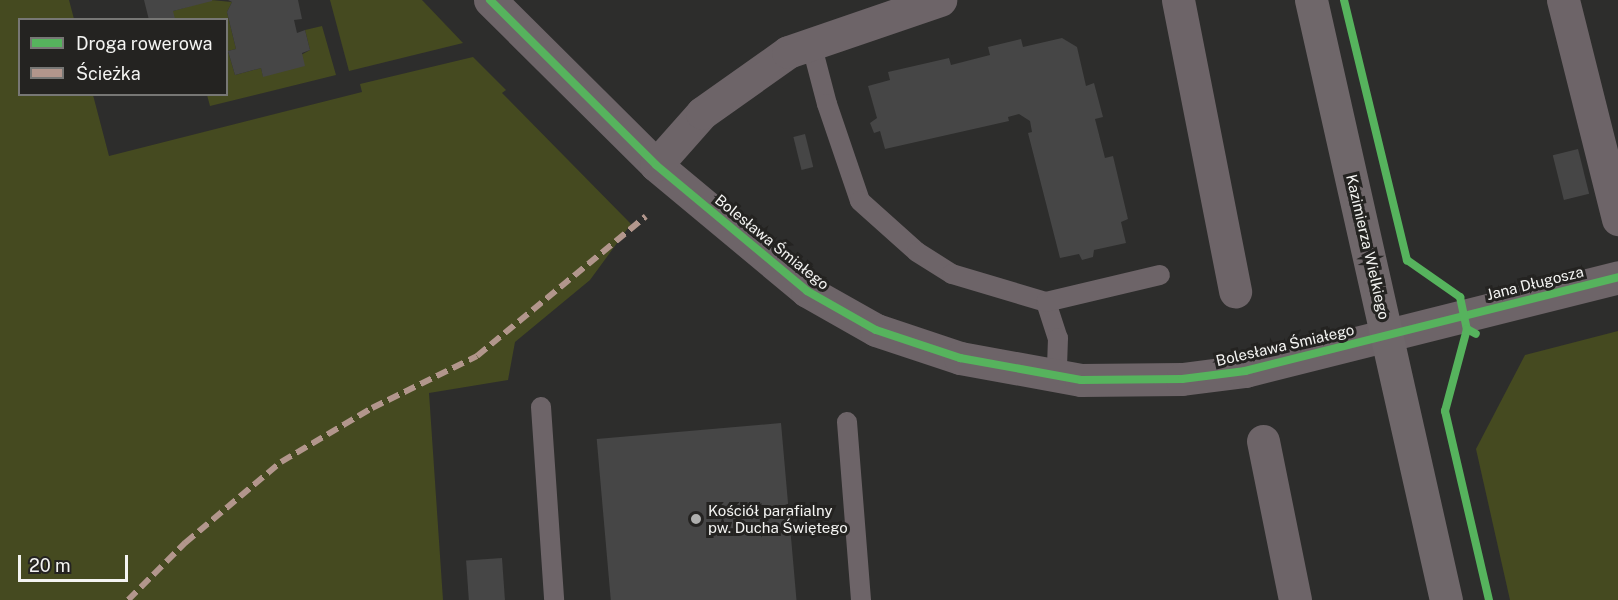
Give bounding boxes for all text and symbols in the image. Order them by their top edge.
legend [18,18,228,96]
text: Droga rowerowa [76,33,212,54]
text: Ścieżka [76,63,141,84]
street label: Kazimierza Wielkiego [1342,172,1394,322]
street label: Bolesława Śmiałego [711,191,833,293]
street label: Jana Długosza [1485,262,1585,304]
street label: Bolesława Śmiałego [1214,320,1356,370]
place label: Kościół parafialny pw. Ducha Świętego [708,501,848,536]
marker: Kościół parafialny pw. Ducha Świętego [689,512,703,526]
scale bar [21,543,130,581]
text: 20 m [29,555,71,576]

